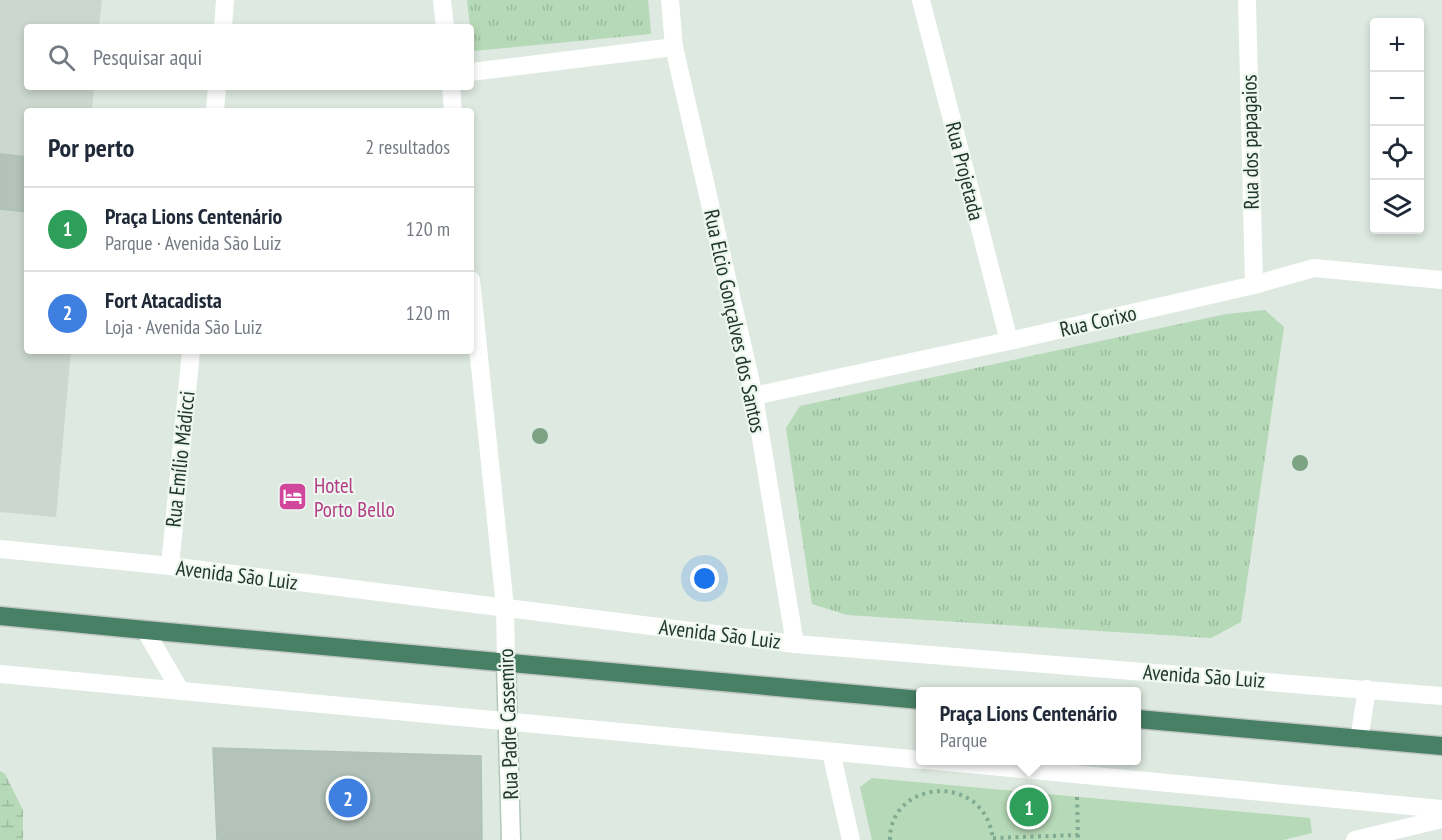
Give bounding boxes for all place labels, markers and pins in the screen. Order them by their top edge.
place label: Hotel Porto Bello [314,472,395,523]
hotel icon: Hotel Porto Bello [277,481,309,513]
pin: 2 [328,776,368,820]
pin: 1 [1010,784,1048,830]

